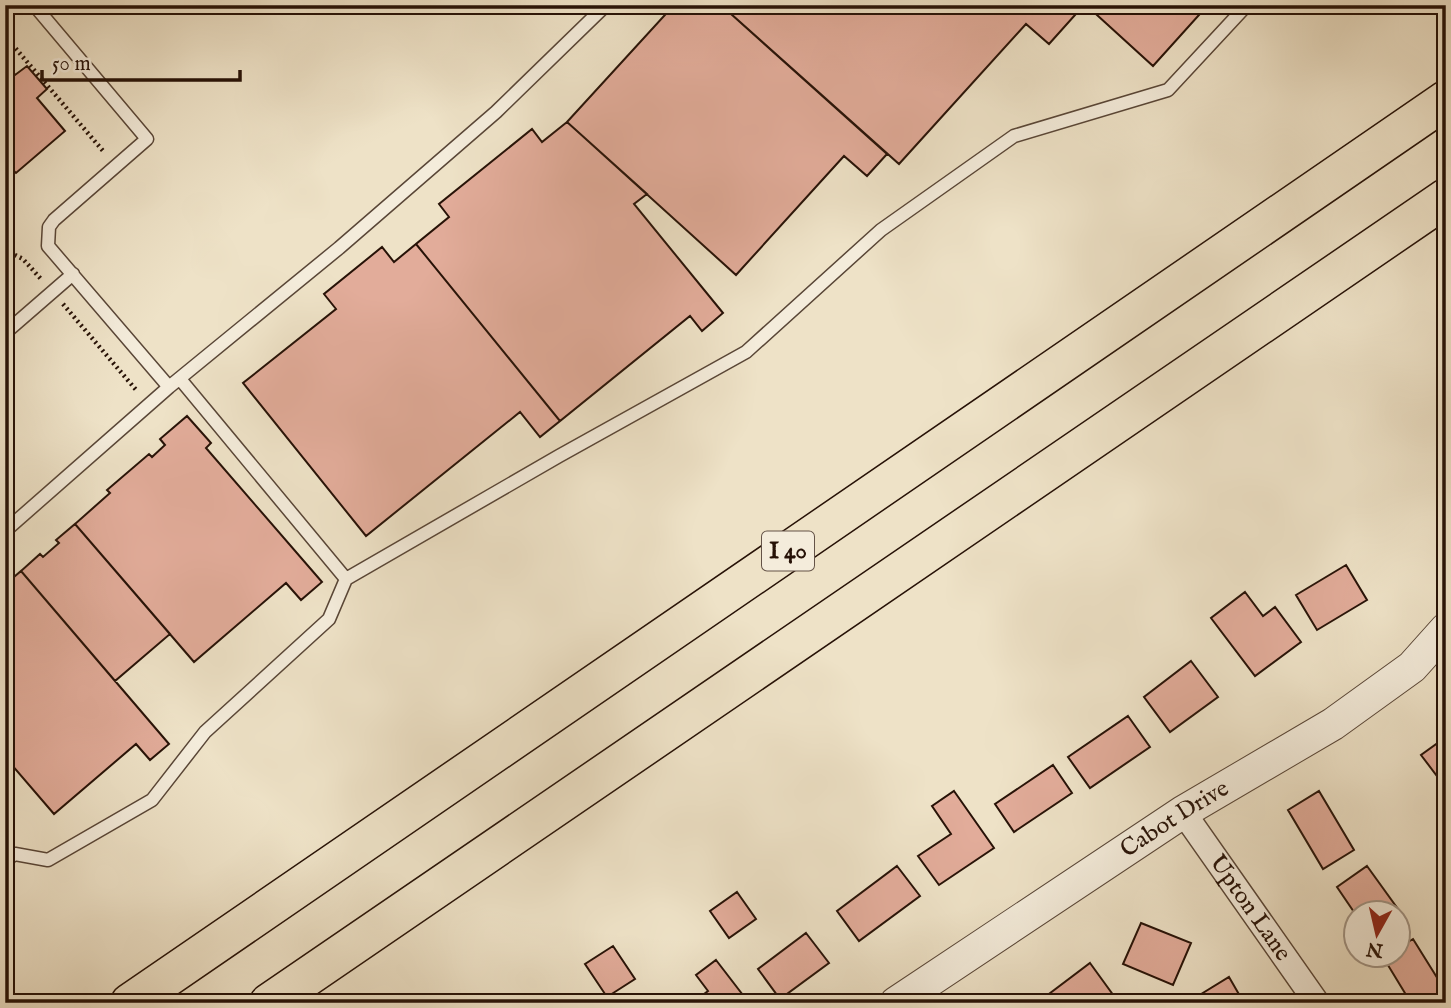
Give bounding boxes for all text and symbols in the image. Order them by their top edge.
scale bar [42,38,240,82]
text: 50 m [52,51,91,78]
road number: I 40 [762,531,814,570]
street label: Cabot Drive [1114,773,1235,865]
street label: Upton Lane [1202,848,1298,967]
north arrow [1342,900,1412,970]
text: N [1365,936,1386,962]

